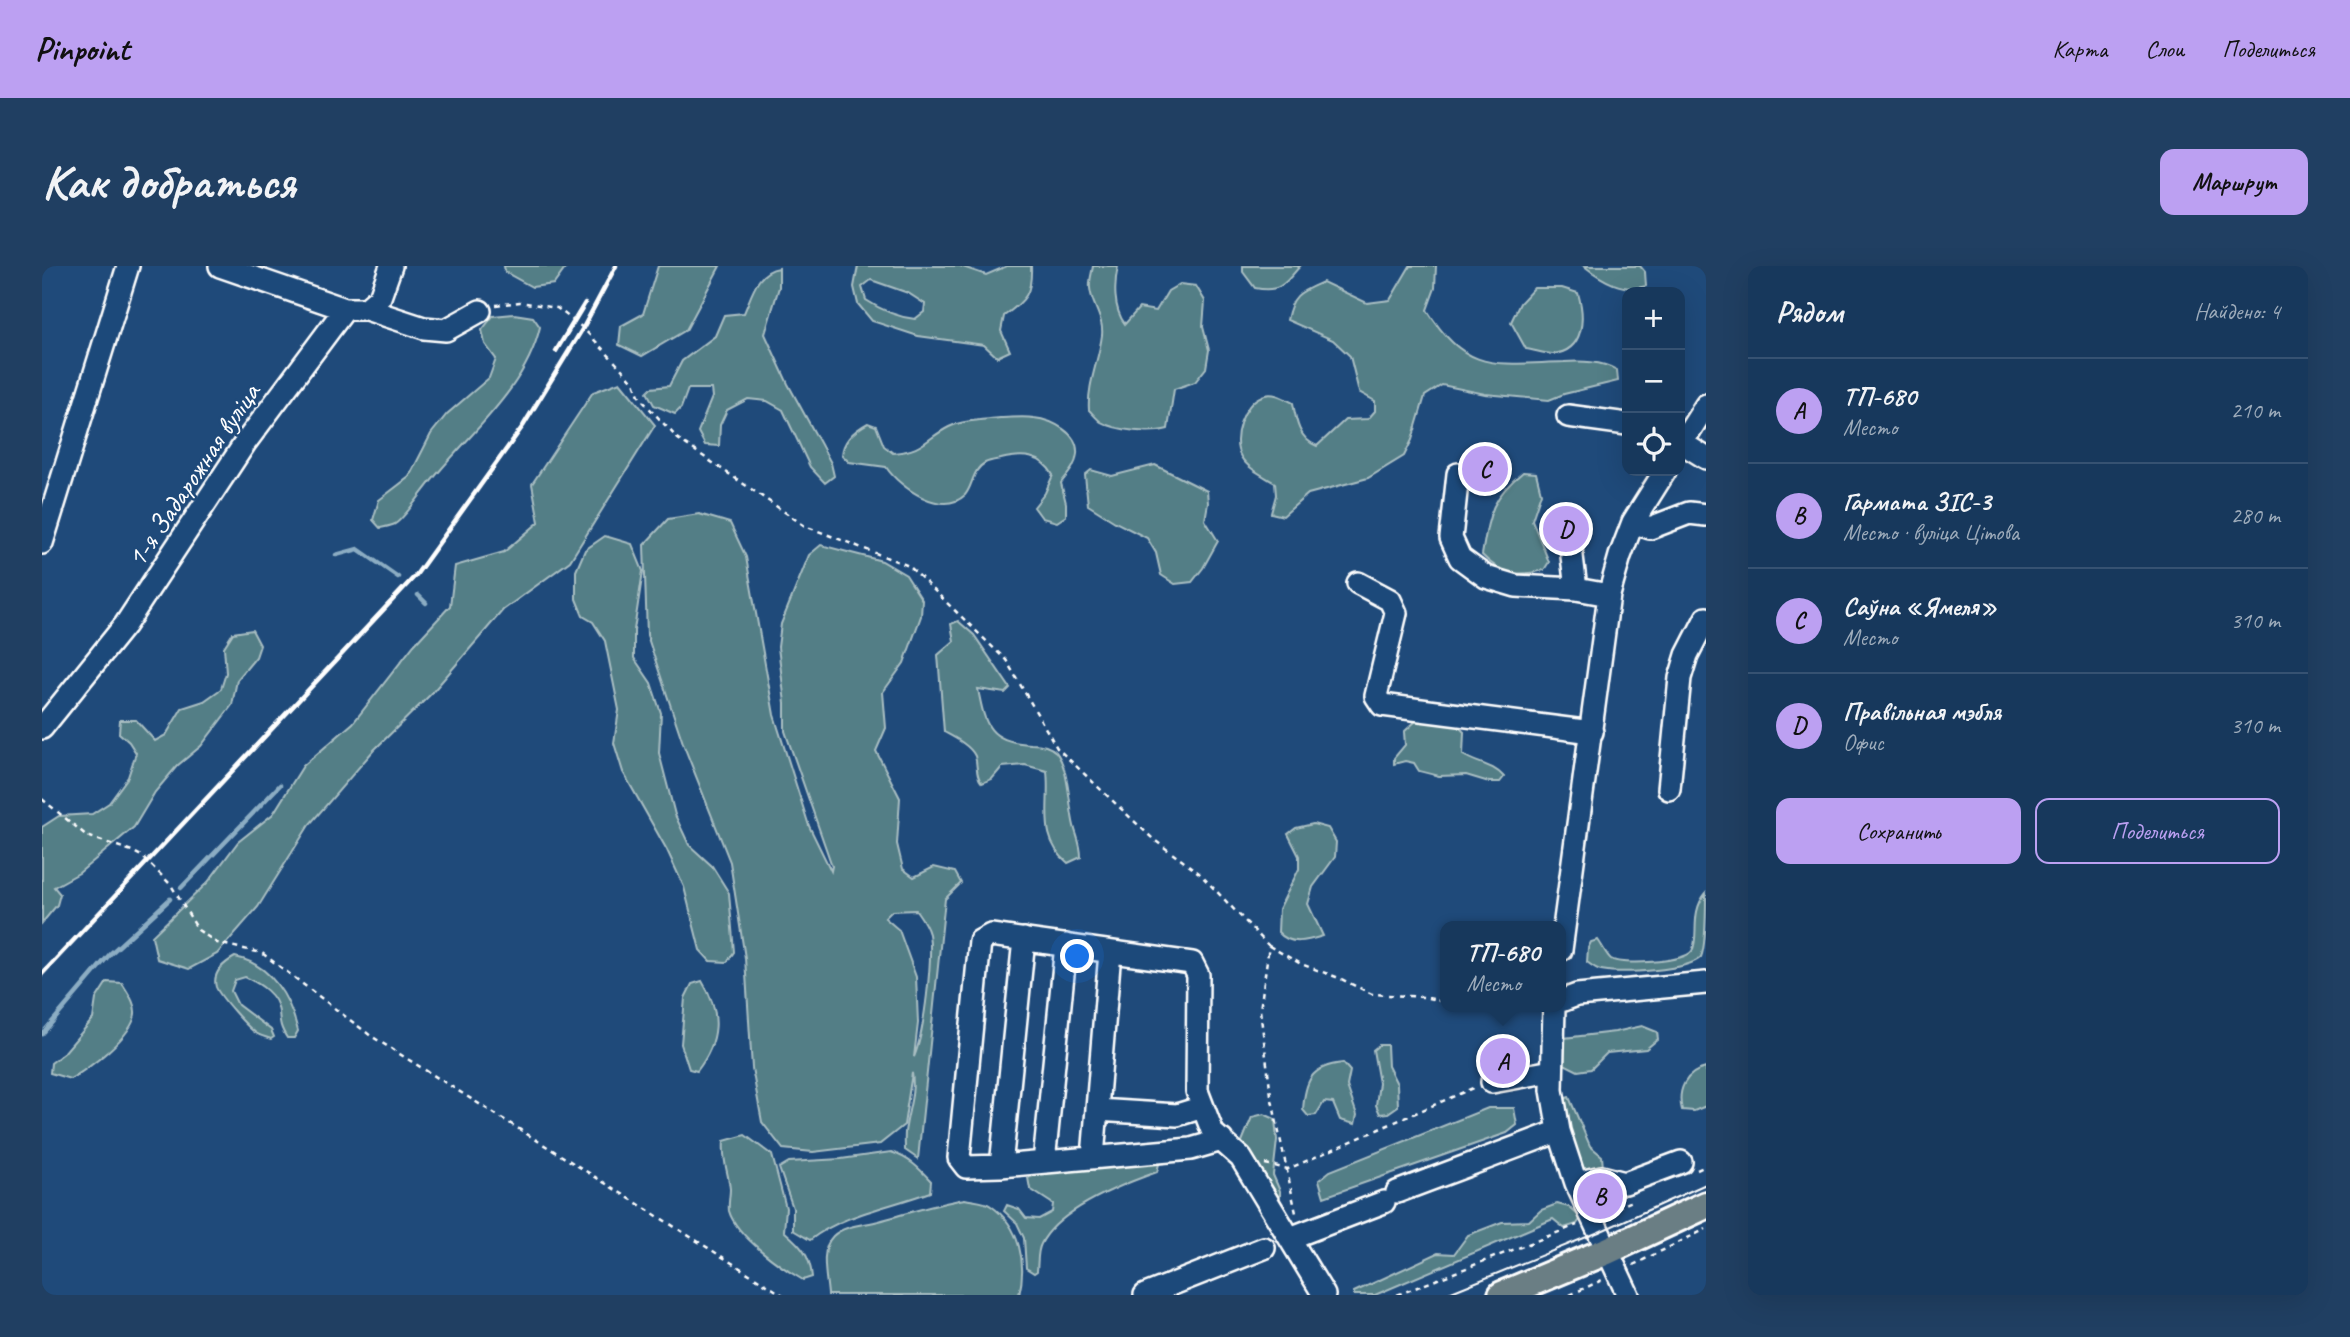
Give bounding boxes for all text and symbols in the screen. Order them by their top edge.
text: Pinpoint [35,28,129,70]
text: Карта [2053,34,2107,64]
text: Слои [2145,34,2184,64]
text: Поделиться [2222,34,2315,64]
button: Маршрут [2160,149,2308,215]
text: Как добраться [42,151,295,213]
map controls [1622,287,1685,476]
button: + [1622,287,1685,350]
text: Рядом [1776,293,1843,331]
text: Найдено: 4 [2194,297,2280,326]
button: − [1622,350,1685,413]
street label: 1-я Задарожная вуліца [119,375,268,574]
text: ТП-680 [1843,380,1916,413]
text: A [1793,396,1805,425]
text: 210 m [2231,396,2280,425]
button: locate [1622,413,1685,476]
text: Место [1843,413,1897,442]
pin: C [1462,443,1508,495]
text: Гармата ЗІС-3 [1843,485,1991,518]
text: B [1793,501,1805,530]
text: 280 m [2231,501,2280,530]
pin: D [1543,503,1589,555]
text: Место · вуліца Цітова [1843,518,2019,547]
text: Саўна «Ямеля» [1843,590,1997,623]
text: C [1794,606,1804,635]
text: 310 m [2231,606,2280,635]
text: Место [1843,623,1897,652]
text: Правільная мэбля [1843,695,2001,728]
text: D [1792,711,1806,740]
text: 310 m [2231,711,2280,740]
text: Офис [1843,728,1883,757]
button: Сохранить [1776,798,2021,864]
button: Поделиться [2035,798,2280,864]
popup [1440,921,1566,1012]
text: ТП-680 [1466,936,1540,969]
your location [1060,939,1094,973]
text: Место [1466,969,1521,998]
pin: A [1480,1035,1526,1087]
pin: B [1577,1170,1623,1222]

